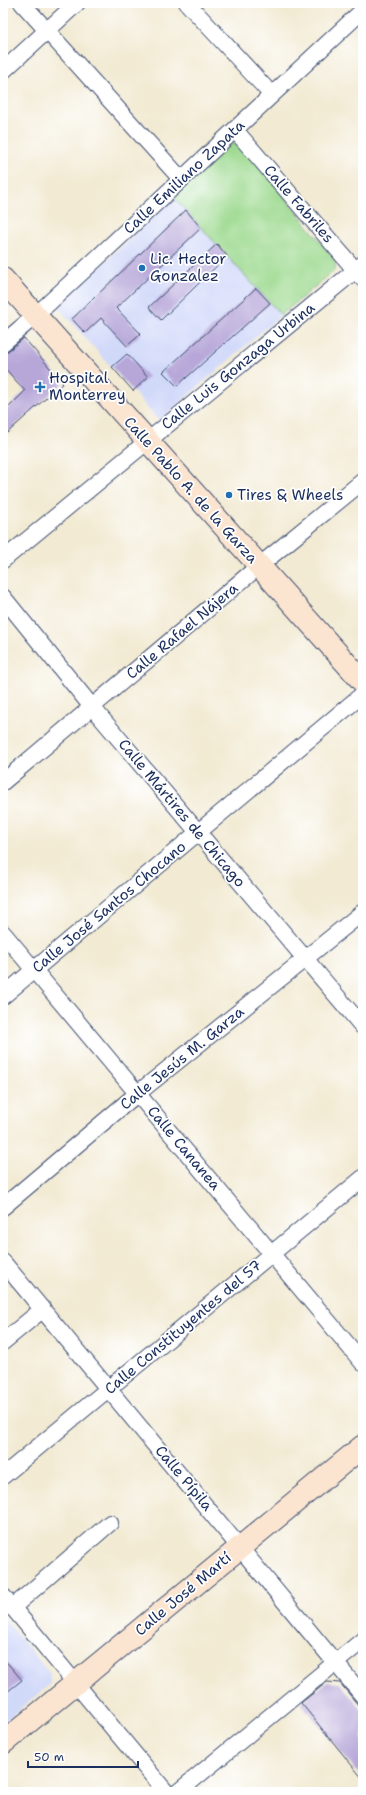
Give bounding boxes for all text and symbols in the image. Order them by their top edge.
street label: Calle Emiliano Zapata [119,115,249,239]
street label: Calle Fabriles [260,161,338,247]
place label: Lic. Hector Gonzalez [150,249,226,286]
marker: Lic. Hector Gonzalez [137,263,147,273]
street label: Calle Luis Gonzaga Urbina [157,297,319,434]
place label: Hospital Monterrey [49,368,126,405]
marker: Hospital Monterrey [34,381,46,393]
street label: Calle Pablo A. de la Garza [120,412,263,568]
place label: Tires & Wheels [237,485,343,505]
marker: Tires & Wheels [224,490,234,500]
street label: Calle Rafael Nájera [122,578,243,684]
street label: Calle Mártires de Chicago [114,735,250,891]
street label: Calle José Santos Chocano [28,837,190,977]
street label: Calle Jesús M. Garza [116,1001,249,1114]
street label: Calle Cananea [143,1102,226,1195]
street label: Calle Constituyentes del 57 [100,1255,266,1399]
street label: Calle Pípila [151,1441,218,1516]
street label: Calle José Martí [131,1547,236,1640]
scale bar [28,1743,138,1769]
text: 50 m [34,1749,64,1765]

